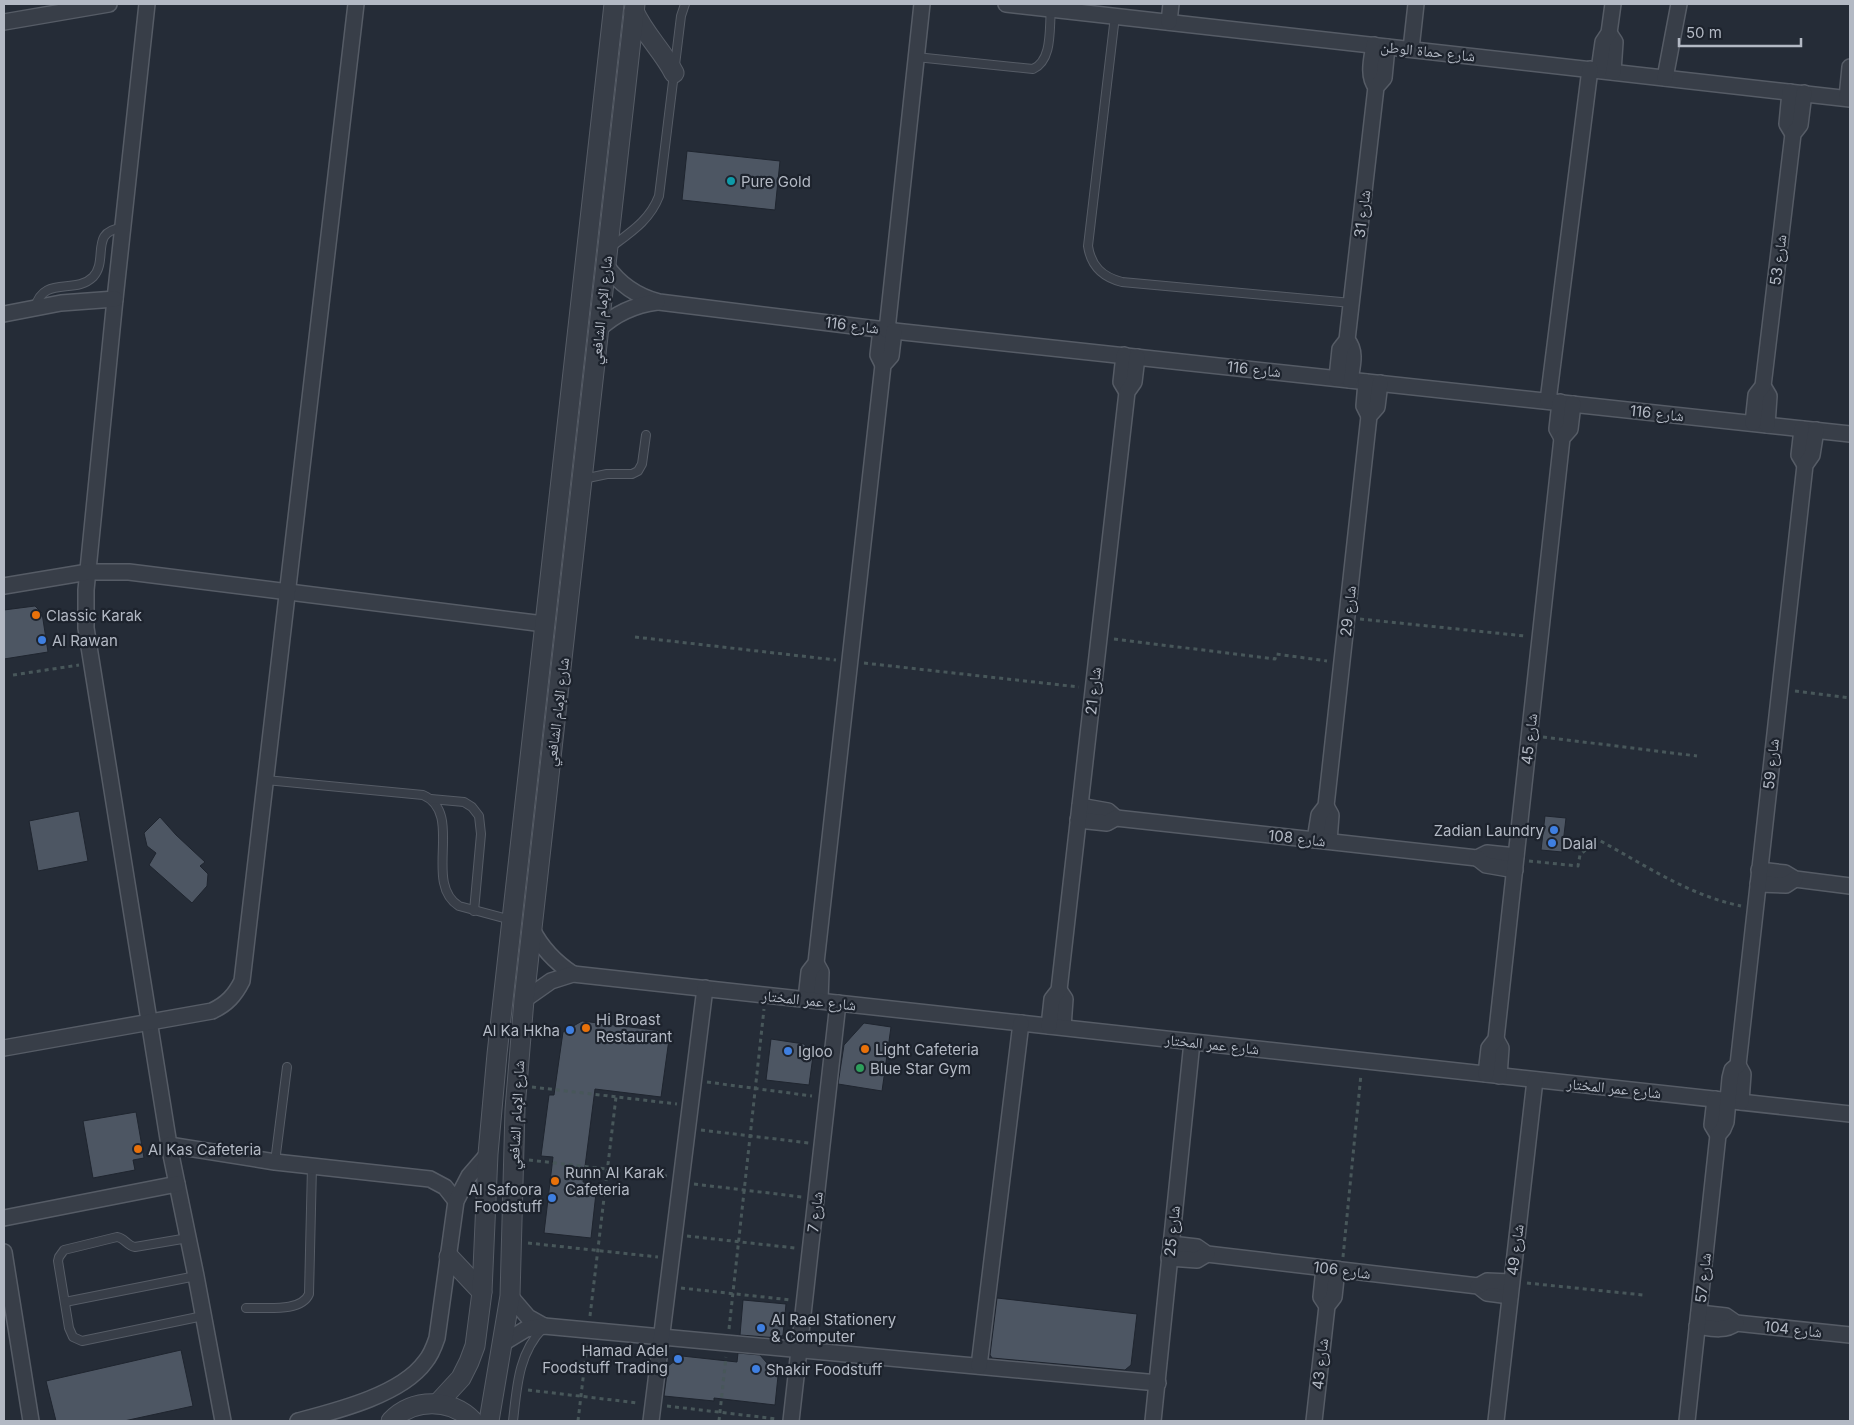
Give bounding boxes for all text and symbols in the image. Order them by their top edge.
scale bar [1679,15,1802,47]
text: 50 m [1686,23,1722,42]
street label: شارع حماة الوطن [1380,37,1476,66]
place label: Pure Gold [741,172,811,191]
marker: Pure Gold [725,175,737,187]
street label: شارع 31 [1350,189,1375,239]
street label: شارع 53 [1765,233,1792,287]
street label: شارع الإمام الشافعي [586,254,619,366]
street label: شارع 116 [824,312,880,339]
street label: شارع 116 [1226,357,1282,382]
street label: شارع 116 [1629,401,1685,426]
street label: شارع 29 [1336,584,1361,638]
place label: Classic Karak [46,606,143,625]
marker: Classic Karak [30,609,42,621]
place label: Al Rawan [52,631,118,650]
marker: Al Rawan [36,634,48,646]
street label: شارع الإمام الشافعي [541,656,576,768]
street label: شارع 21 [1081,666,1106,716]
street label: شارع 45 [1517,712,1542,766]
street label: شارع 59 [1759,737,1784,791]
place label: Zadian Laundry [1434,821,1545,840]
marker: Zadian Laundry [1548,824,1560,836]
street label: شارع 108 [1267,826,1327,851]
place label: Dalal [1562,834,1597,853]
marker: Dalal [1546,837,1558,849]
street label: شارع عمر المختار [760,985,857,1015]
place label: Hi Broast Restaurant [596,1010,672,1046]
place label: Al Ka Hkha [482,1021,560,1040]
marker: Hi Broast Restaurant [580,1022,592,1034]
marker: Al Ka Hkha [564,1024,576,1036]
street label: شارع عمر المختار [1163,1029,1260,1059]
place label: Light Cafeteria [875,1040,979,1059]
place label: Igloo [798,1042,833,1061]
marker: Light Cafeteria [859,1043,871,1055]
marker: Igloo [782,1045,794,1057]
place label: Blue Star Gym [870,1059,971,1078]
street label: شارع الإمام الشافعي [504,1060,531,1170]
marker: Blue Star Gym [854,1062,866,1074]
street label: شارع عمر المختار [1565,1073,1662,1103]
place label: Al Kas Cafeteria [148,1140,262,1159]
marker: Al Kas Cafeteria [132,1143,144,1155]
place label: Runn Al Karak Cafeteria [565,1163,665,1199]
marker: Runn Al Karak Cafeteria [549,1175,561,1187]
place label: Al Safoora Foodstuff [469,1180,542,1216]
street label: شارع 7 [803,1190,828,1234]
marker: Al Safoora Foodstuff [546,1192,558,1204]
street label: شارع 25 [1160,1205,1185,1257]
street label: شارع 49 [1502,1223,1529,1277]
street label: شارع 57 [1691,1252,1716,1304]
street label: شارع 106 [1312,1257,1372,1284]
place label: Al Rael Stationery & Computer [771,1310,897,1346]
street label: شارع 104 [1763,1317,1823,1342]
marker: Al Rael Stationery & Computer [755,1322,767,1334]
street label: شارع 43 [1308,1337,1333,1391]
place label: Hamad Adel Foodstuff Trading [542,1341,668,1377]
marker: Hamad Adel Foodstuff Trading [672,1353,684,1365]
place label: Shakir Foodstuff [766,1360,883,1379]
marker: Shakir Foodstuff [750,1363,762,1375]

